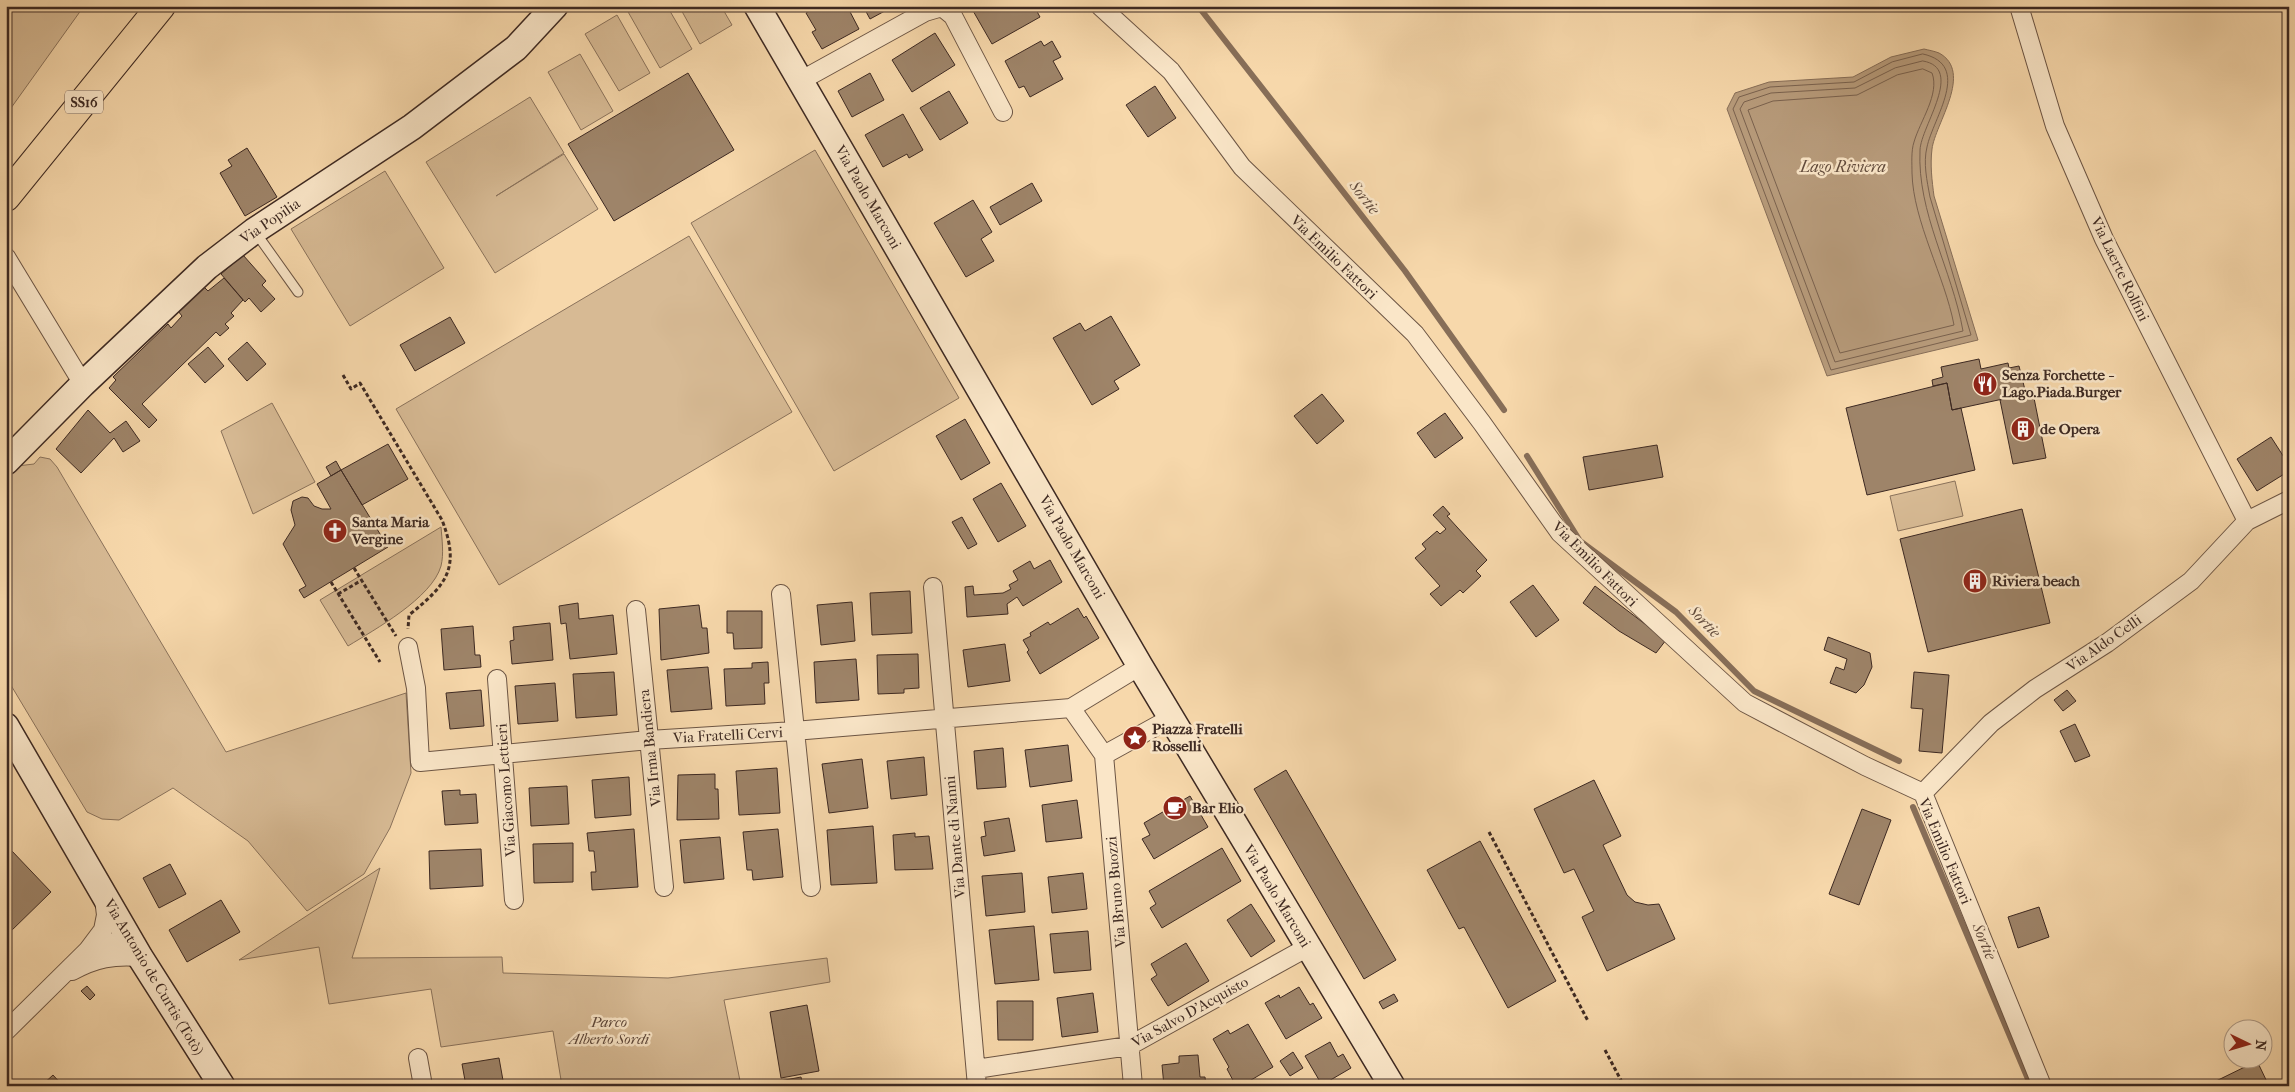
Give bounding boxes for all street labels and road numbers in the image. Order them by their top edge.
road number: SS16 [65,90,103,114]
street label: Via Paolo Marconi [831,141,905,253]
street label: Via Popilia [236,194,304,248]
street label: Via Emilio Fattori [1286,210,1382,303]
street label: Via Laerte Rolfini [2086,213,2153,325]
street label: Via Paolo Marconi [1035,491,1109,603]
street label: Via Emilio Fattori [1548,517,1642,611]
street label: Via Aldo Celli [2062,610,2145,676]
street label: Via Irma Bandiera [635,687,665,808]
street label: Via Giacomo Lettieri [492,722,520,858]
street label: Via Fratelli Cervi [672,723,784,747]
street label: Via Dante di Nanni [941,774,969,900]
street label: Via Emilio Fattori [1914,794,1976,907]
street label: Via Bruno Buozzi [1102,835,1130,950]
street label: Via Paolo Marconi [1239,840,1315,951]
street label: Via Antonio de Curtis (Totò) [100,895,208,1059]
street label: Via Salvo D'Acquisto [1128,972,1252,1052]

